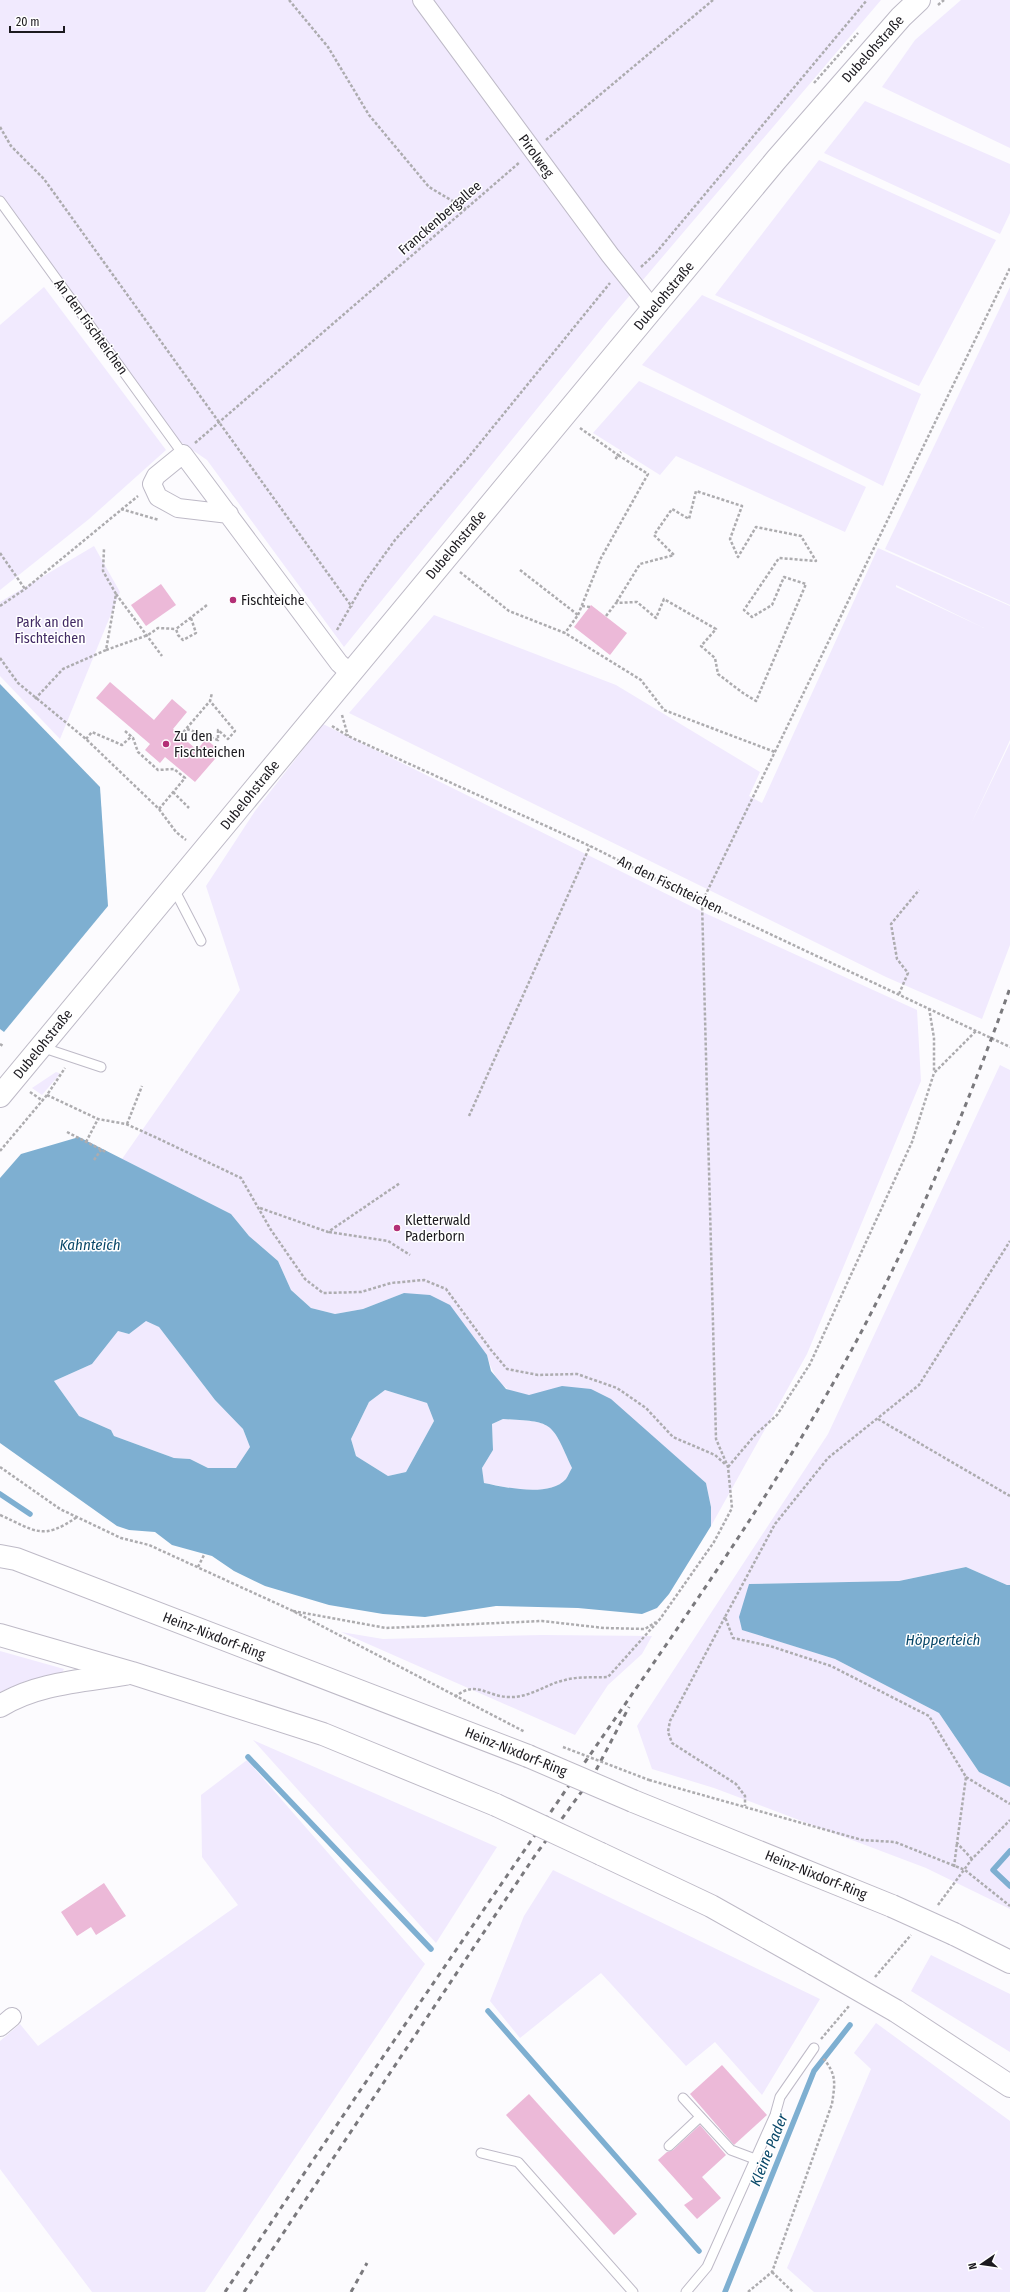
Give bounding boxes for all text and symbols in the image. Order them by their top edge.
scale bar [10,8,64,34]
street label: Dubelohstraße [838,12,908,86]
text: 20 m [16,15,40,29]
street label: Pirolweg [515,131,558,181]
street label: Franckenbergallee [395,177,485,259]
street label: Dubelohstraße [630,258,698,334]
street label: An den Fischteichen [51,276,131,378]
street label: Dubelohstraße [422,507,490,583]
place label: Fischteiche [241,592,305,609]
marker: Fischteiche [228,595,238,605]
park label: Park an den Fischteichen [14,614,86,647]
place label: Zu den Fischteichen [174,728,245,761]
marker: Zu den Fischteichen [161,739,171,749]
street label: Dubelohstraße [217,757,283,833]
street label: An den Fischteichen [615,852,725,918]
street label: Dubelohstraße [10,1006,76,1082]
place label: Kletterwald Paderborn [405,1212,471,1245]
marker: Kletterwald Paderborn [392,1223,402,1233]
water label: Kahnteich [60,1236,120,1254]
street label: Heinz-Nixdorf-Ring [160,1609,268,1664]
water label: Höpperteich [906,1631,980,1649]
street label: Heinz-Nixdorf-Ring [462,1724,570,1780]
street label: Heinz-Nixdorf-Ring [762,1847,870,1903]
water label: Kleine Pader [746,2110,792,2189]
north arrow [962,2244,1002,2284]
text: N [966,2261,980,2271]

